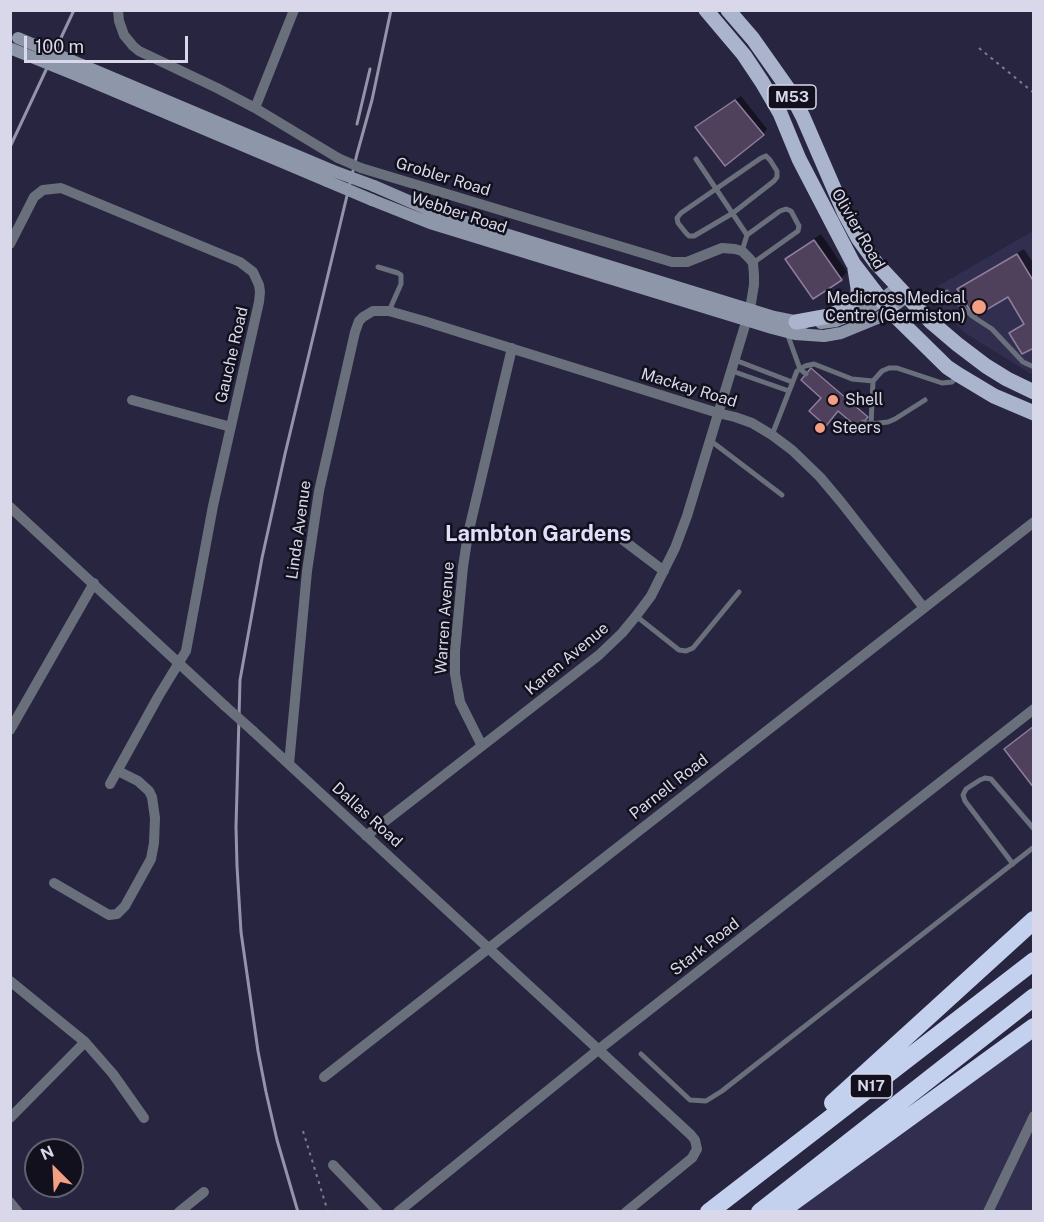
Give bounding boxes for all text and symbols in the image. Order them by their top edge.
scale bar [27,24,190,62]
text: 100 m [35,36,84,57]
road number: M53 [768,85,816,109]
street label: Grobler Road [393,153,493,201]
street label: Olivier Road [827,185,889,273]
street label: Webber Road [409,188,509,238]
place label: Medicross Medical Centre (Germiston) [825,288,966,326]
marker: Medicross Medical Centre (Germiston) [970,298,988,316]
street label: Gauche Road [212,305,252,405]
street label: Mackay Road [639,364,739,412]
place label: Shell [845,390,883,410]
marker: Shell [826,393,840,407]
place label: Steers [832,418,881,438]
marker: Steers [813,421,827,435]
street label: Linda Avenue [283,479,315,581]
district label: Lambton Gardens [445,521,631,547]
street label: Warren Avenue [431,561,459,675]
street label: Karen Avenue [521,619,613,699]
street label: Parnell Road [626,750,712,824]
street label: Dallas Road [328,778,406,852]
street label: Stark Road [667,914,743,980]
road number: N17 [850,1074,892,1098]
north arrow [24,1138,84,1198]
text: N [38,1142,57,1164]

